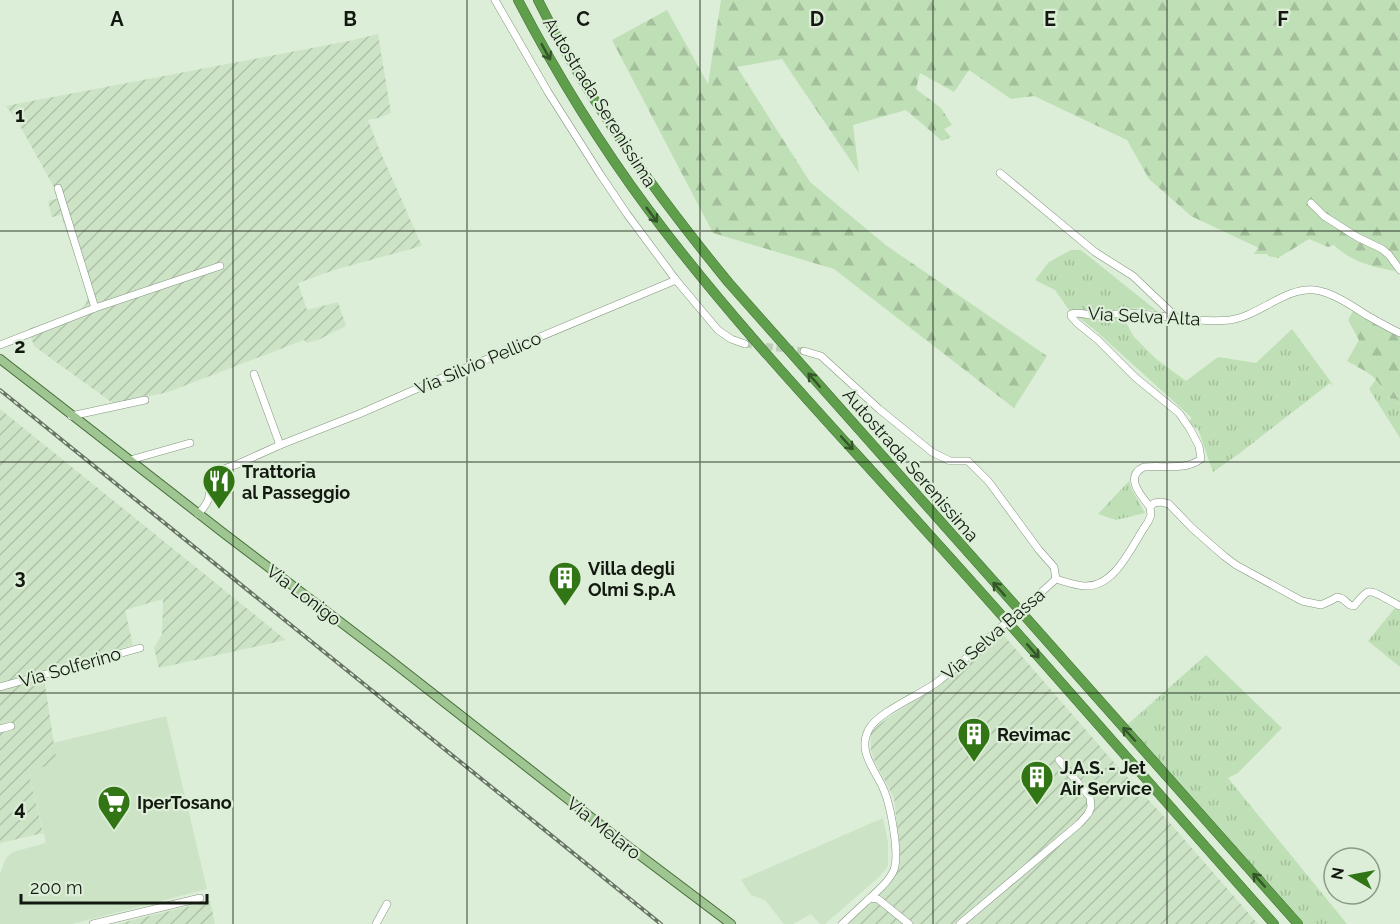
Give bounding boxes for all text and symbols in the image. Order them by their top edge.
text: A [110,7,124,31]
text: B [343,7,357,31]
text: C [576,7,590,31]
text: D [810,7,824,31]
text: E [1044,7,1056,31]
text: F [1277,7,1289,31]
street label: Autostrada Serenissima [539,13,661,191]
one-way arrow [541,42,552,60]
text: 1 [15,103,25,127]
one-way arrow [646,206,659,222]
street label: Via Selva Alta [1087,303,1201,329]
street label: Via Silvio Pellico [412,327,544,399]
text: 2 [14,334,26,358]
one-way arrow [807,373,821,388]
street label: Autostrada Serenissima [839,384,983,546]
one-way arrow [840,435,854,450]
place label: Trattoria al Passeggio [242,461,350,503]
restaurant icon: Trattoria al Passeggio [201,463,237,510]
place label: Villa degli Olmi S.p.A [588,558,677,600]
street label: Via Lonigo [263,560,346,630]
building icon: Villa degli Olmi S.p.A [547,560,583,607]
text: 3 [14,565,26,589]
one-way arrow [992,582,1006,597]
street label: Via Selva Bassa [937,584,1049,684]
street label: Via Solferino [17,642,124,692]
one-way arrow [1026,643,1040,658]
building icon: Revimac [956,716,992,763]
place label: Revimac [997,724,1071,745]
one-way arrow [1122,727,1136,742]
place label: J.A.S. - Jet Air Service [1060,757,1152,799]
building icon: J.A.S. - Jet Air Service [1019,759,1055,806]
supermarket icon: IperTosano [96,784,132,831]
place label: IperTosano [137,792,232,813]
street label: Via Melaro [563,793,645,864]
text: 4 [14,796,26,820]
north arrow [1322,846,1382,906]
text: N [1327,866,1348,881]
scale bar [21,867,207,905]
one-way arrow [1252,873,1266,888]
text: 200 m [30,877,83,898]

